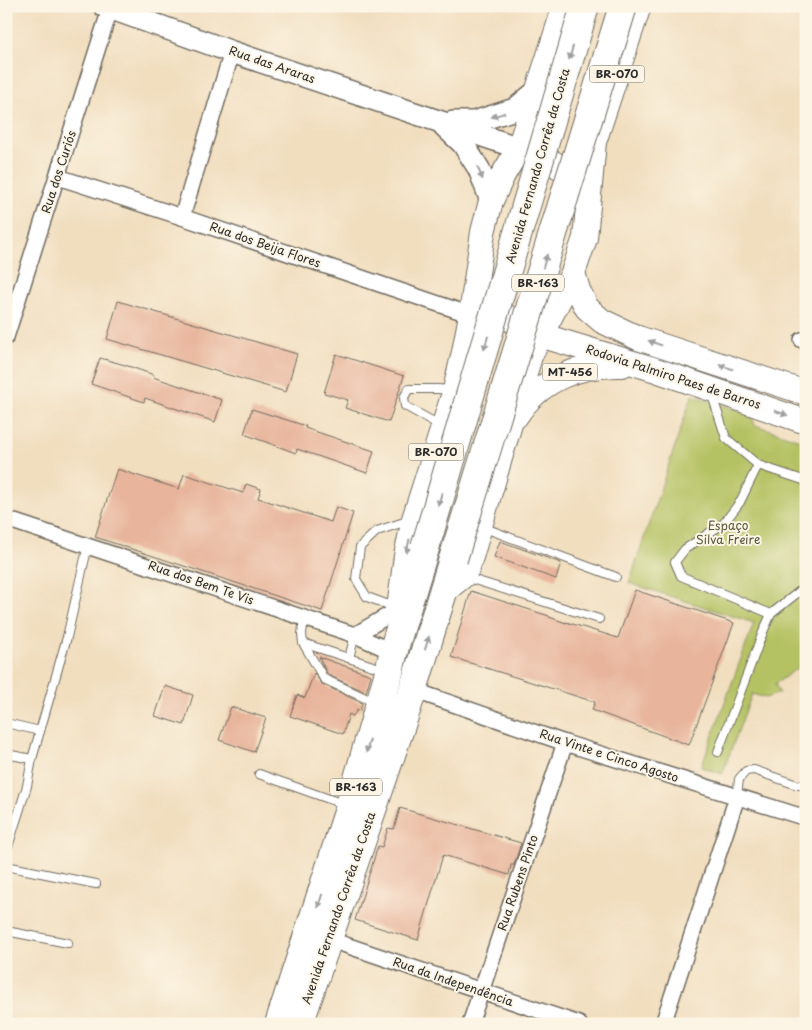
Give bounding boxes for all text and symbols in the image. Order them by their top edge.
street label: Rua das Araras [227,41,318,87]
one-way arrow [567,46,575,61]
street label: Avenida Fernando Corrêa da Costa [501,66,574,265]
road number: BR-070 [590,66,644,82]
one-way arrow [491,112,506,119]
street label: Rua dos Curiós [36,128,80,215]
one-way arrow [476,166,484,180]
street label: Rua dos Beija Flores [208,217,324,272]
one-way arrow [541,254,549,269]
road number: BR-163 [512,274,564,292]
one-way arrow [481,336,489,351]
street label: Rodovia Palmiro Paes de Barros [583,339,764,413]
one-way arrow [647,339,662,347]
one-way arrow [718,363,733,371]
road number: MT-456 [542,364,598,381]
one-way arrow [774,410,789,417]
road number: BR-070 [408,444,464,461]
one-way arrow [435,492,443,507]
park label: Espaço Silva Freire [696,516,760,548]
one-way arrow [404,539,412,554]
street label: Rua dos Bem Te Vis [146,556,257,609]
one-way arrow [424,636,432,651]
street label: Rua Vinte e Cinco Agosto [537,724,681,786]
one-way arrow [363,739,371,754]
road number: BR-163 [330,779,382,796]
street label: Avenida Fernando Corrêa da Costa [297,809,380,1006]
street label: Rua Rubens Pinto [492,832,542,933]
one-way arrow [315,894,323,909]
street label: Rua da Independência [391,952,517,1010]

